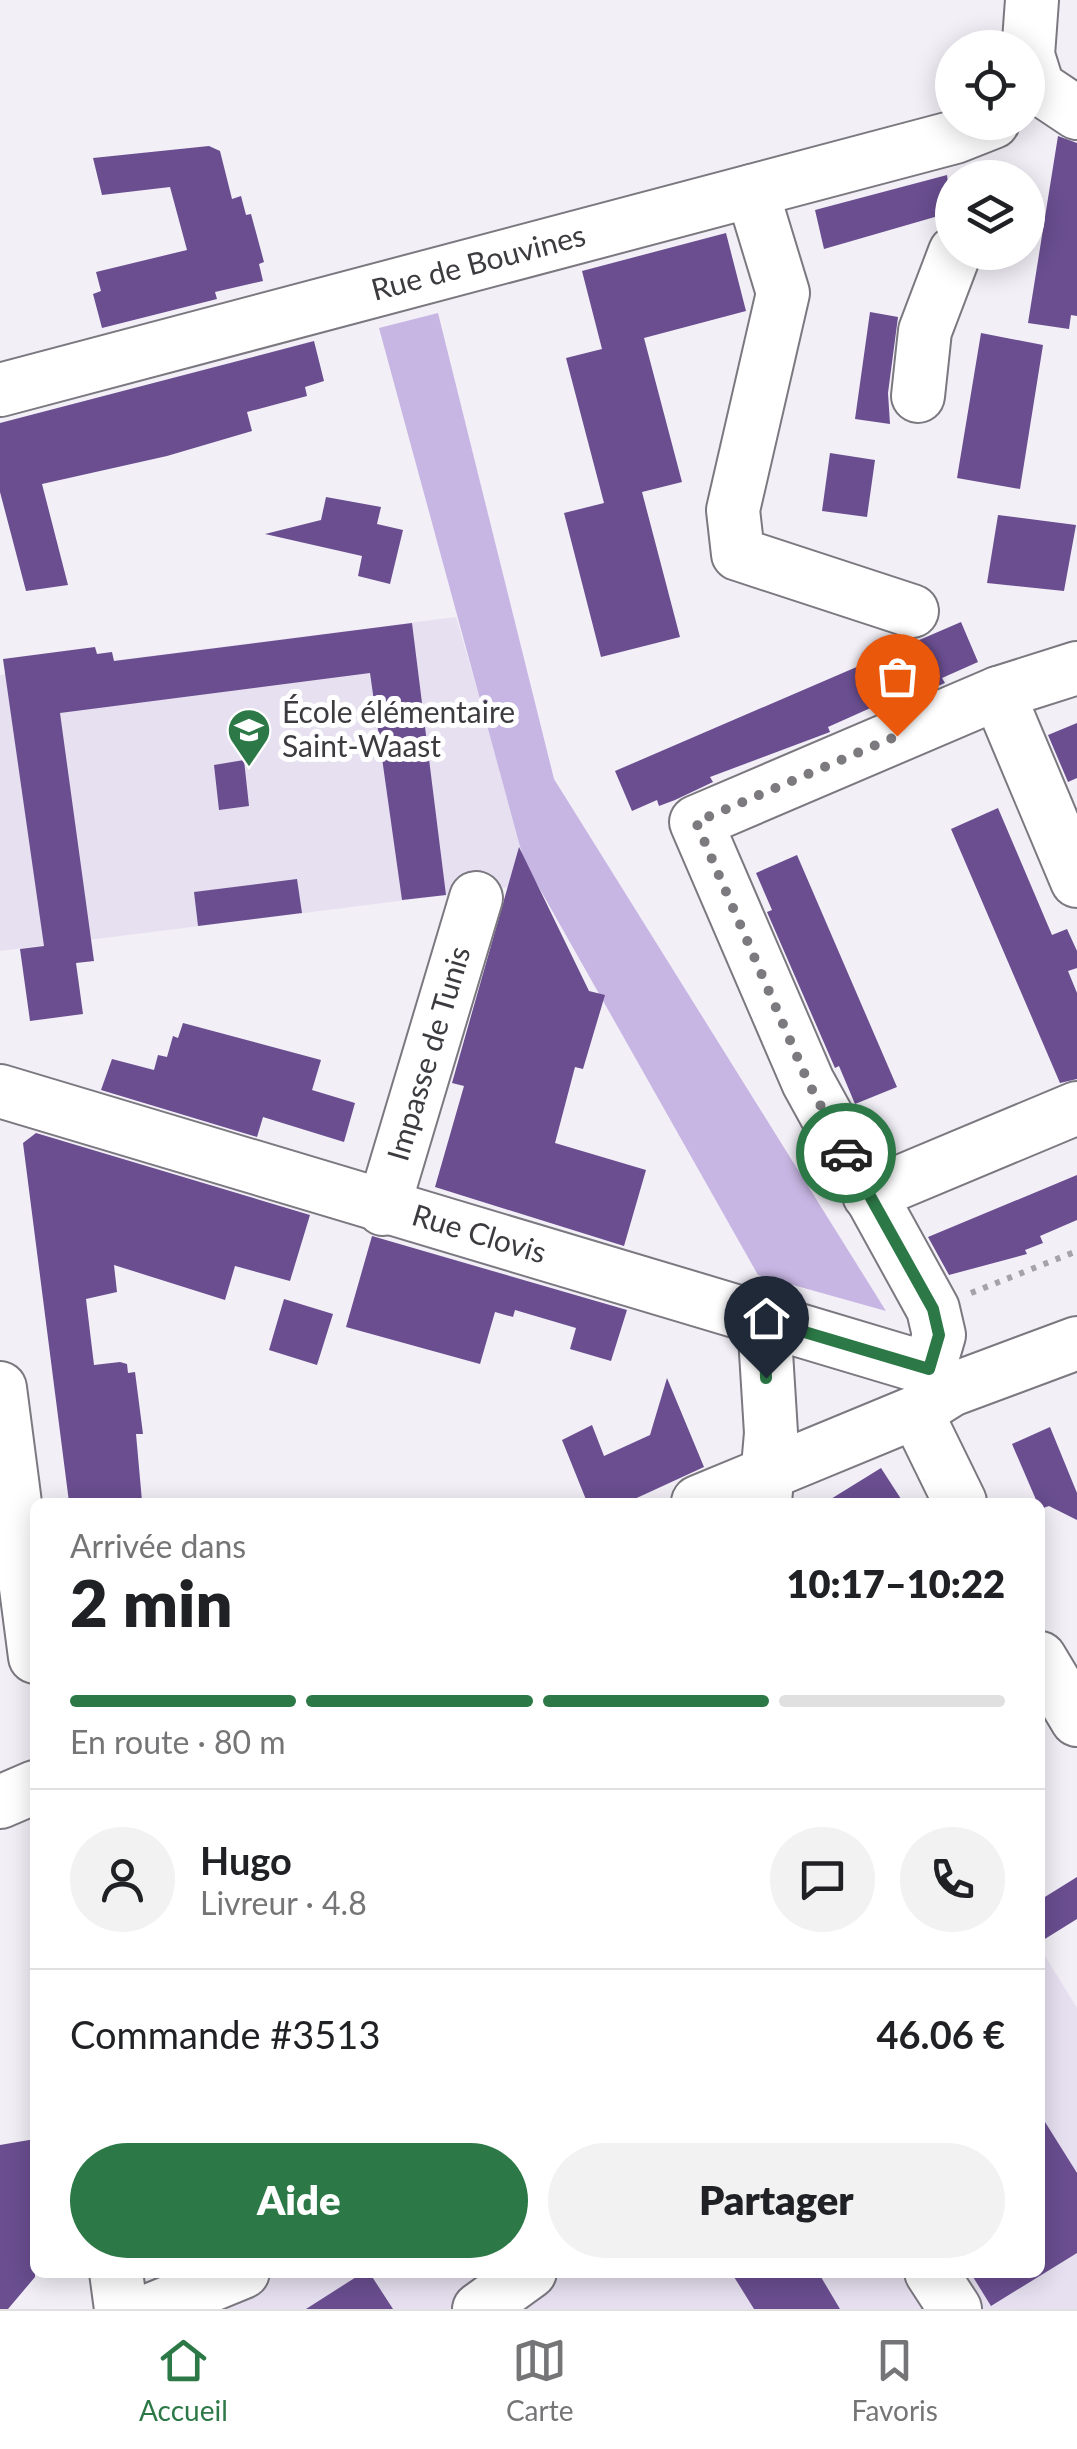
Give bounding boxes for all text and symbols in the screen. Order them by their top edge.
map controls [935,30,1045,270]
button: locate [935,30,1045,140]
button: layers [935,160,1045,270]
street label: Rue de Bouvines [367,216,589,307]
pin [855,634,940,737]
icon: bag [870,649,925,704]
place label: École élémentaire Saint-Waast [282,693,515,763]
school or university icon: École élémentaire Saint-Waast [226,707,272,768]
street label: Impasse de Tunis [378,942,477,1165]
courier [796,1103,896,1203]
icon: car [819,1126,874,1181]
street label: Rue Clovis [408,1195,551,1269]
pin [724,1276,809,1379]
icon: home [739,1291,794,1346]
text: Arrivée dans [70,1526,246,1565]
text: 10:17–10:22 [786,1560,1005,1606]
text: 2 min [70,1563,232,1641]
text: En route · 80 m [70,1722,286,1761]
button: person [70,1827,175,1932]
button: chat [770,1827,875,1932]
button: phone [900,1827,1005,1932]
text: Hugo [200,1837,292,1883]
text: Livreur · 4.8 [200,1883,367,1922]
text: Commande #3513 [70,2011,380,2057]
text: 46.06 € [877,2011,1005,2057]
button: Aide [70,2143,528,2258]
button: Partager [548,2143,1005,2258]
tab: Accueil [139,2333,228,2427]
tab: Carte [506,2333,573,2427]
tab: Favoris [852,2333,938,2427]

